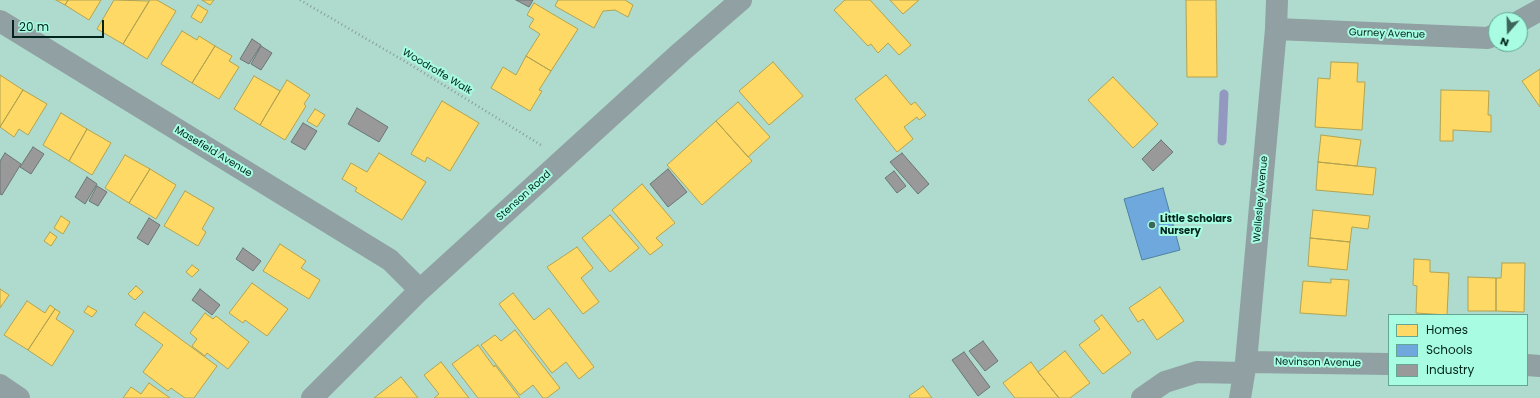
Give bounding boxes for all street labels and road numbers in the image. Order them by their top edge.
street label: Gurney Avenue [1349,27,1425,41]
street label: Woodroffe Walk [400,47,474,97]
street label: Masefield Avenue [172,124,254,180]
street label: Wellesley Avenue [1251,155,1271,243]
street label: Stenson Road [494,169,554,223]
street label: Nevinson Avenue [1275,356,1361,370]

